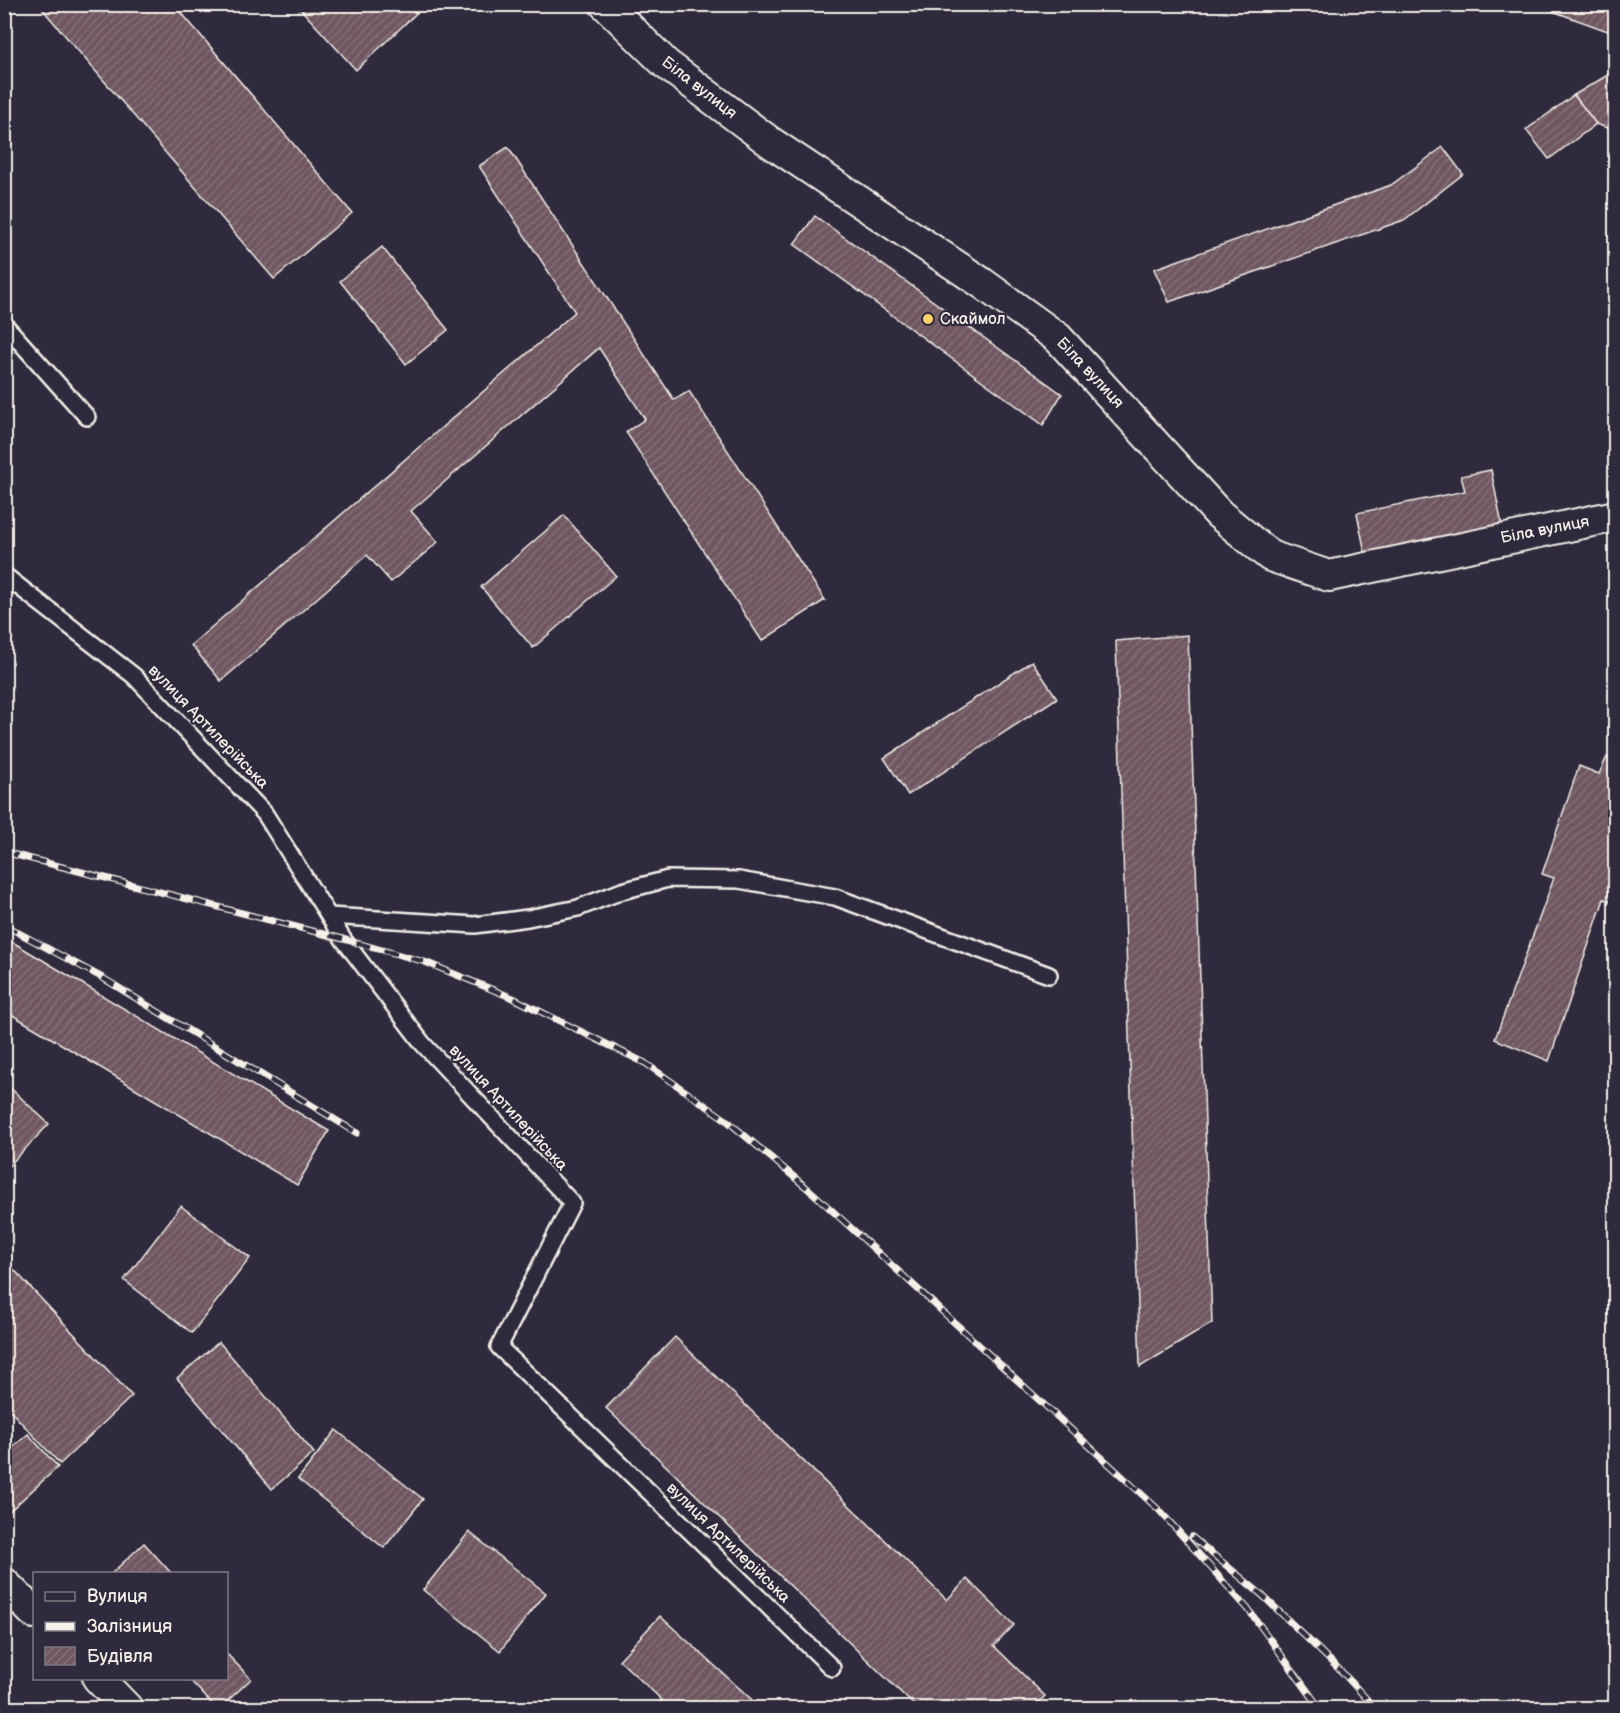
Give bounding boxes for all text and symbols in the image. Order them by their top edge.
street label: Біла вулиця [658,53,740,123]
place label: Скаймол [940,310,1006,329]
marker: Скаймол [921,312,935,326]
street label: Біла вулиця [1052,334,1128,412]
street label: Біла вулиця [1499,512,1591,548]
street label: вулиця Артилерійська [144,661,272,793]
street label: вулиця Артилерійська [445,1041,571,1175]
street label: вулиця Артилерійська [662,1479,794,1607]
legend [33,1572,228,1680]
text: Вулиця [87,1586,148,1607]
text: Залізниця [87,1616,172,1637]
text: Будівля [87,1646,153,1667]

